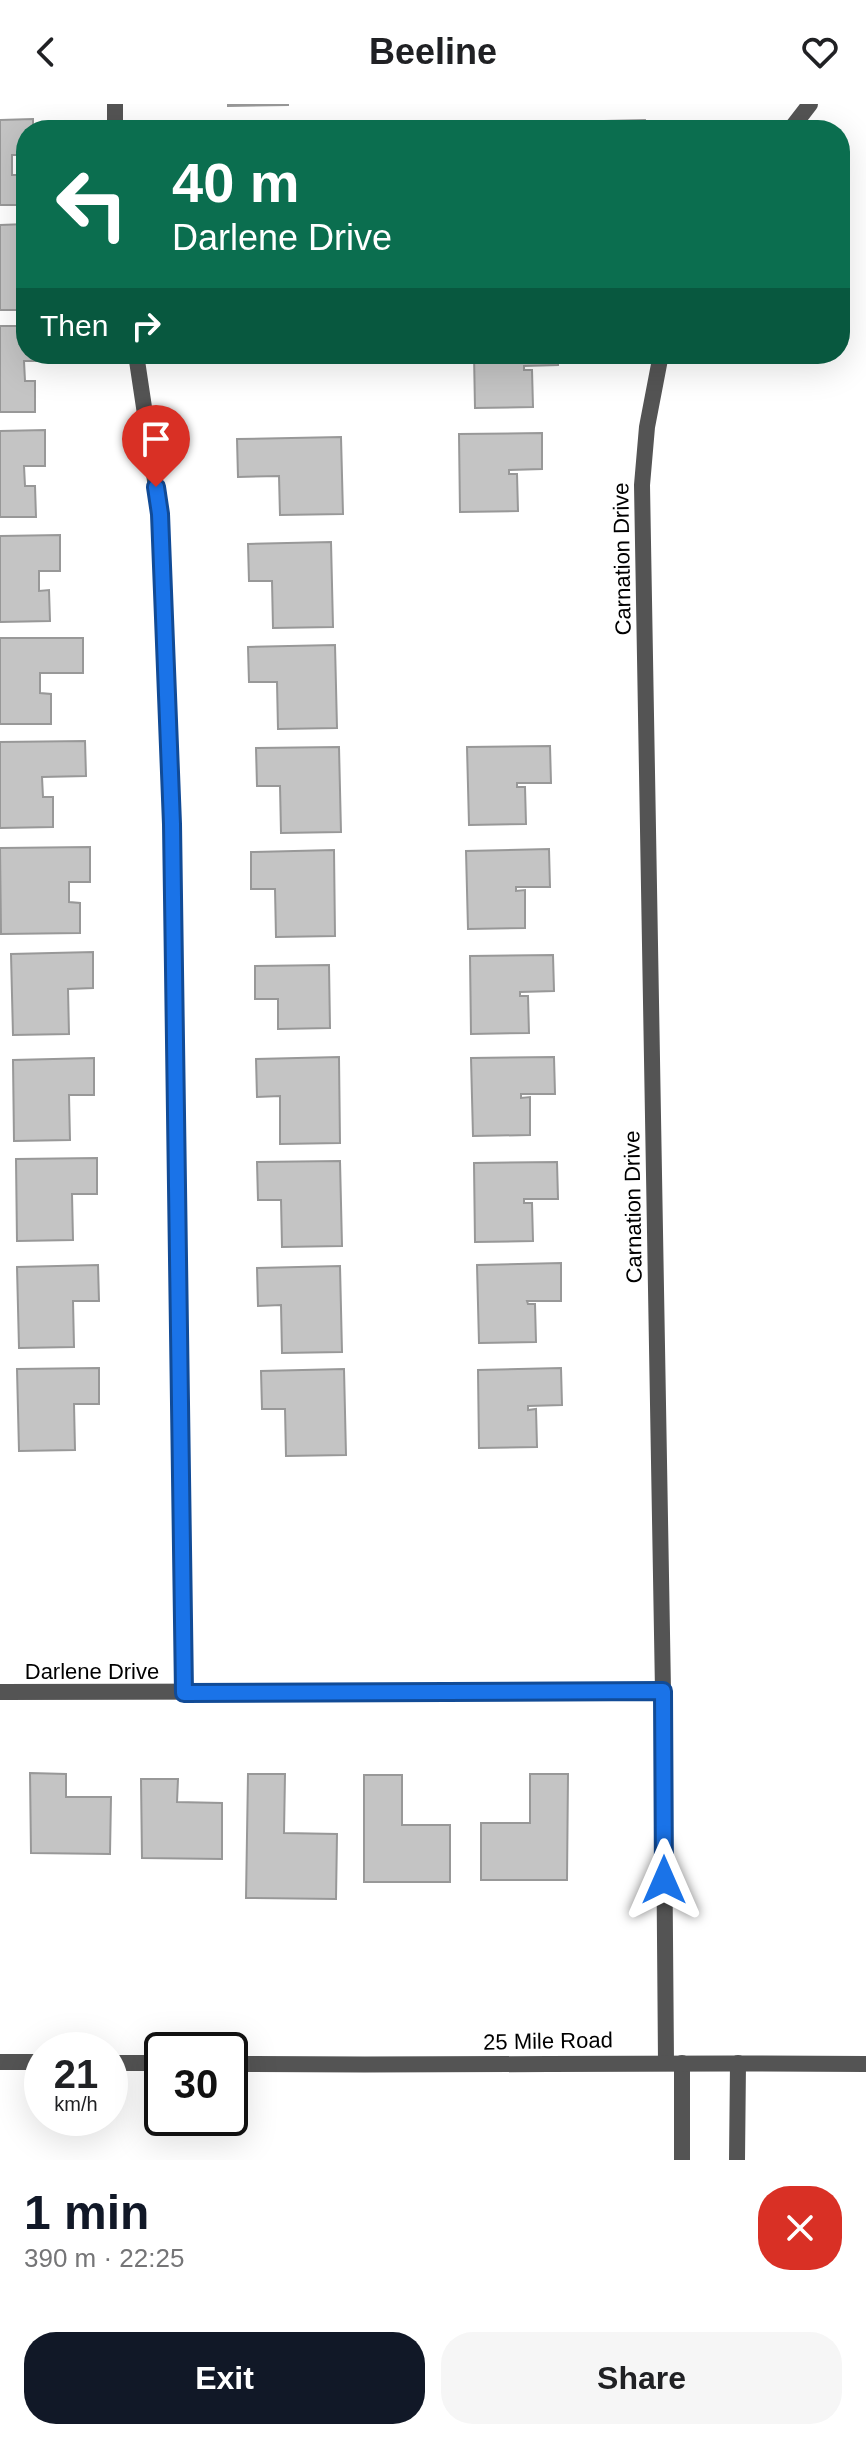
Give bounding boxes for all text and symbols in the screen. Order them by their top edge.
icon: back [24,30,68,74]
icon: heart [798,30,842,74]
text: Beeline [369,31,497,72]
text: 40 m [172,151,300,214]
icon: left [40,152,144,256]
text: Darlene Drive [172,217,392,258]
icon: right [124,304,168,348]
text: Then [40,309,108,342]
pin [122,405,190,487]
icon: arrive [134,417,178,461]
street label: Carnation Drive [608,482,636,636]
street label: Carnation Drive [619,1130,647,1284]
street label: Darlene Drive [25,1659,159,1684]
position arrow [622,1838,706,1922]
street label: 25 Mile Road [483,2027,613,2055]
speed limit sign: 30 [144,2032,248,2136]
text: 21 [54,2052,98,2096]
text: km/h [54,2093,98,2115]
text: 1 min [24,2186,149,2239]
button: close [758,2186,842,2270]
text: 390 m · 22:25 [24,2243,184,2273]
button: Exit [24,2332,425,2424]
button: Share [441,2332,842,2424]

